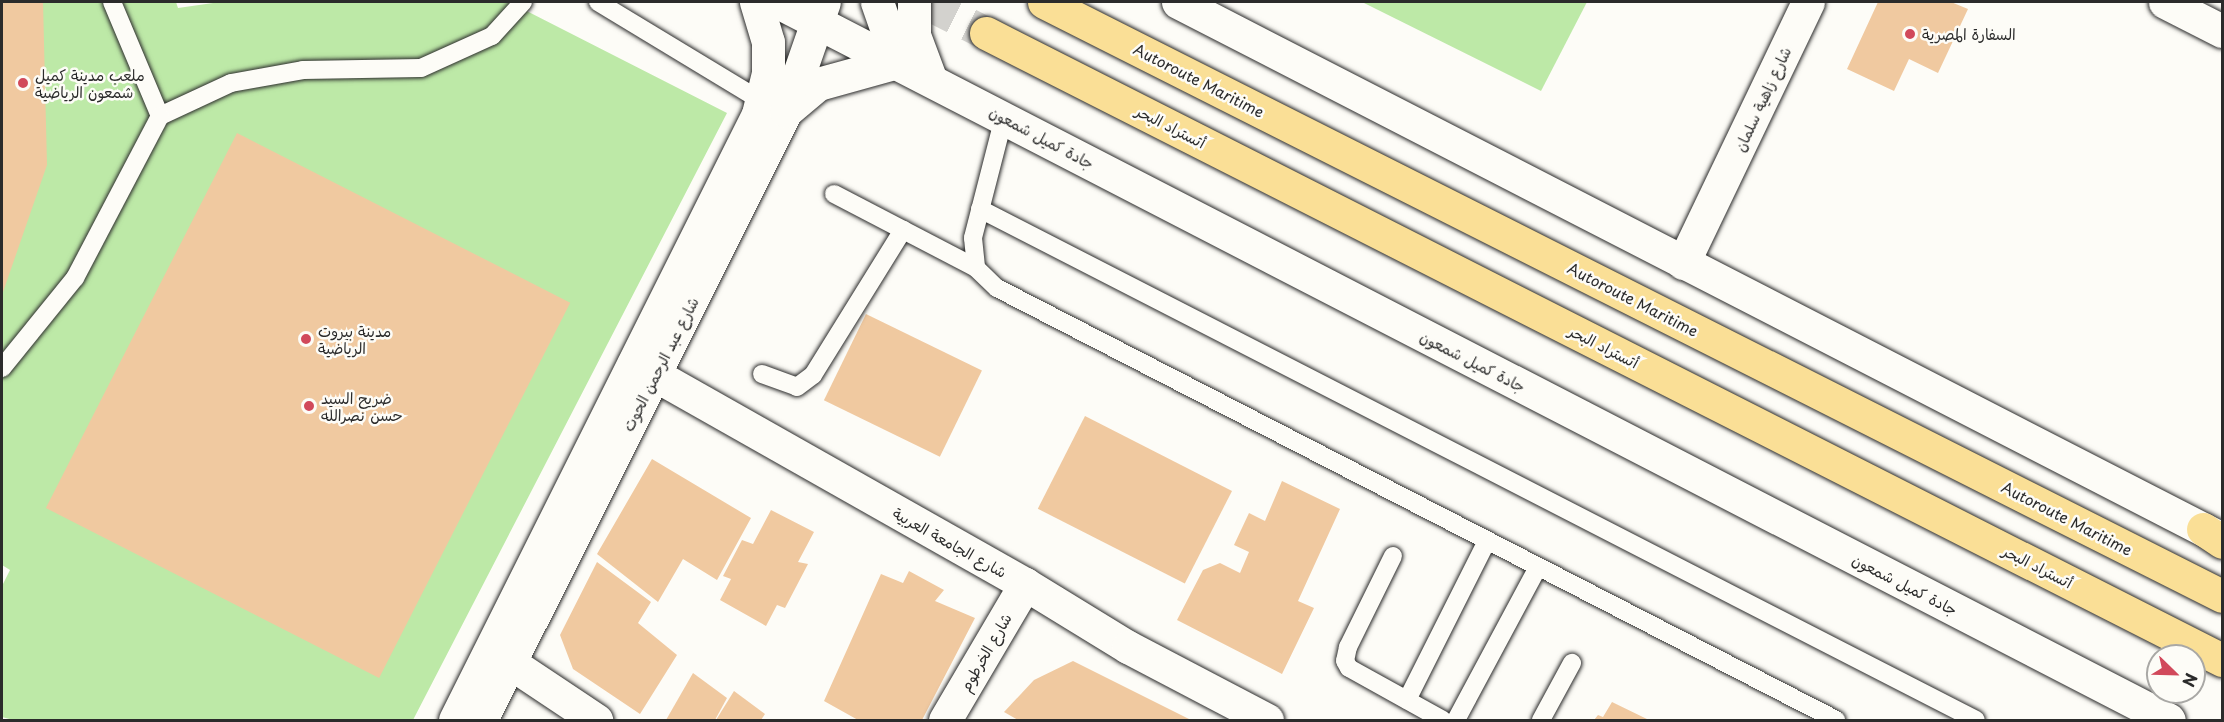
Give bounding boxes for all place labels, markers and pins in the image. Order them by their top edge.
place label: السفارة المصرية [1922,25,2016,43]
marker: السفارة المصرية [1903,27,1917,41]
place label: ملعب مدينة كميل شمعون الرياضية [35,65,145,100]
marker: ملعب مدينة كميل شمعون الرياضية [16,76,30,90]
place label: مدينة بيروت الرياضية [318,321,391,356]
marker: مدينة بيروت الرياضية [299,332,313,346]
place label: ضريح السيد حسن نصرالله [321,388,403,423]
marker: ضريح السيد حسن نصرالله [302,399,316,413]

